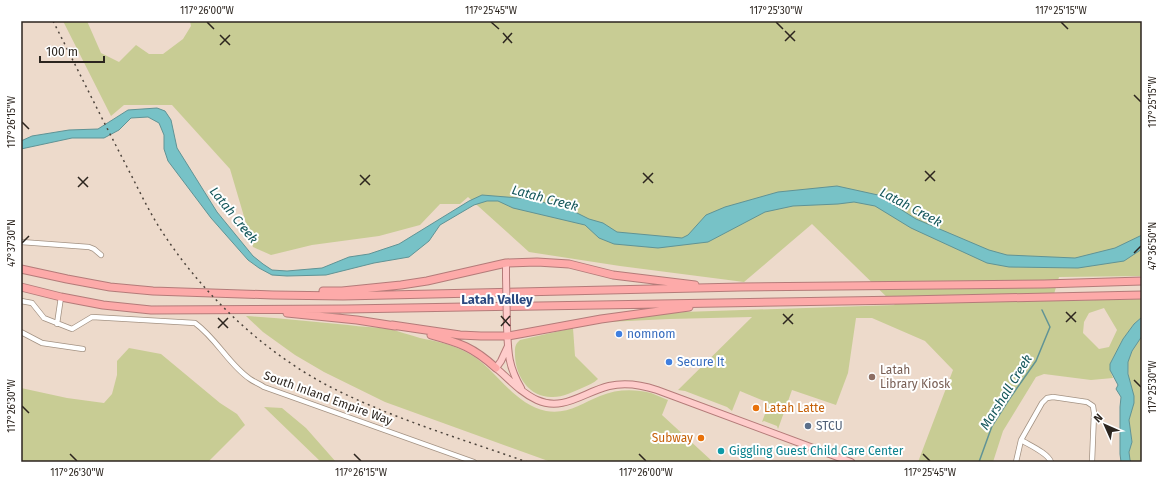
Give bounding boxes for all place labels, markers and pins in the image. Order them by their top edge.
place label: nomnom [627,327,676,341]
marker: nomnom [614,329,624,339]
place label: Secure It [677,355,725,369]
marker: Secure It [664,357,674,367]
place label: Latah Library Kiosk [880,363,951,391]
marker: Latah Library Kiosk [867,372,877,382]
place label: Latah Latte [764,401,825,415]
marker: Latah Latte [751,403,761,413]
place label: STCU [816,419,843,433]
marker: STCU [803,421,813,431]
place label: Subway [652,431,693,445]
marker: Subway [696,433,706,443]
place label: Giggling Guest Child Care Center [729,444,904,458]
marker: Giggling Guest Child Care Center [716,446,726,456]

